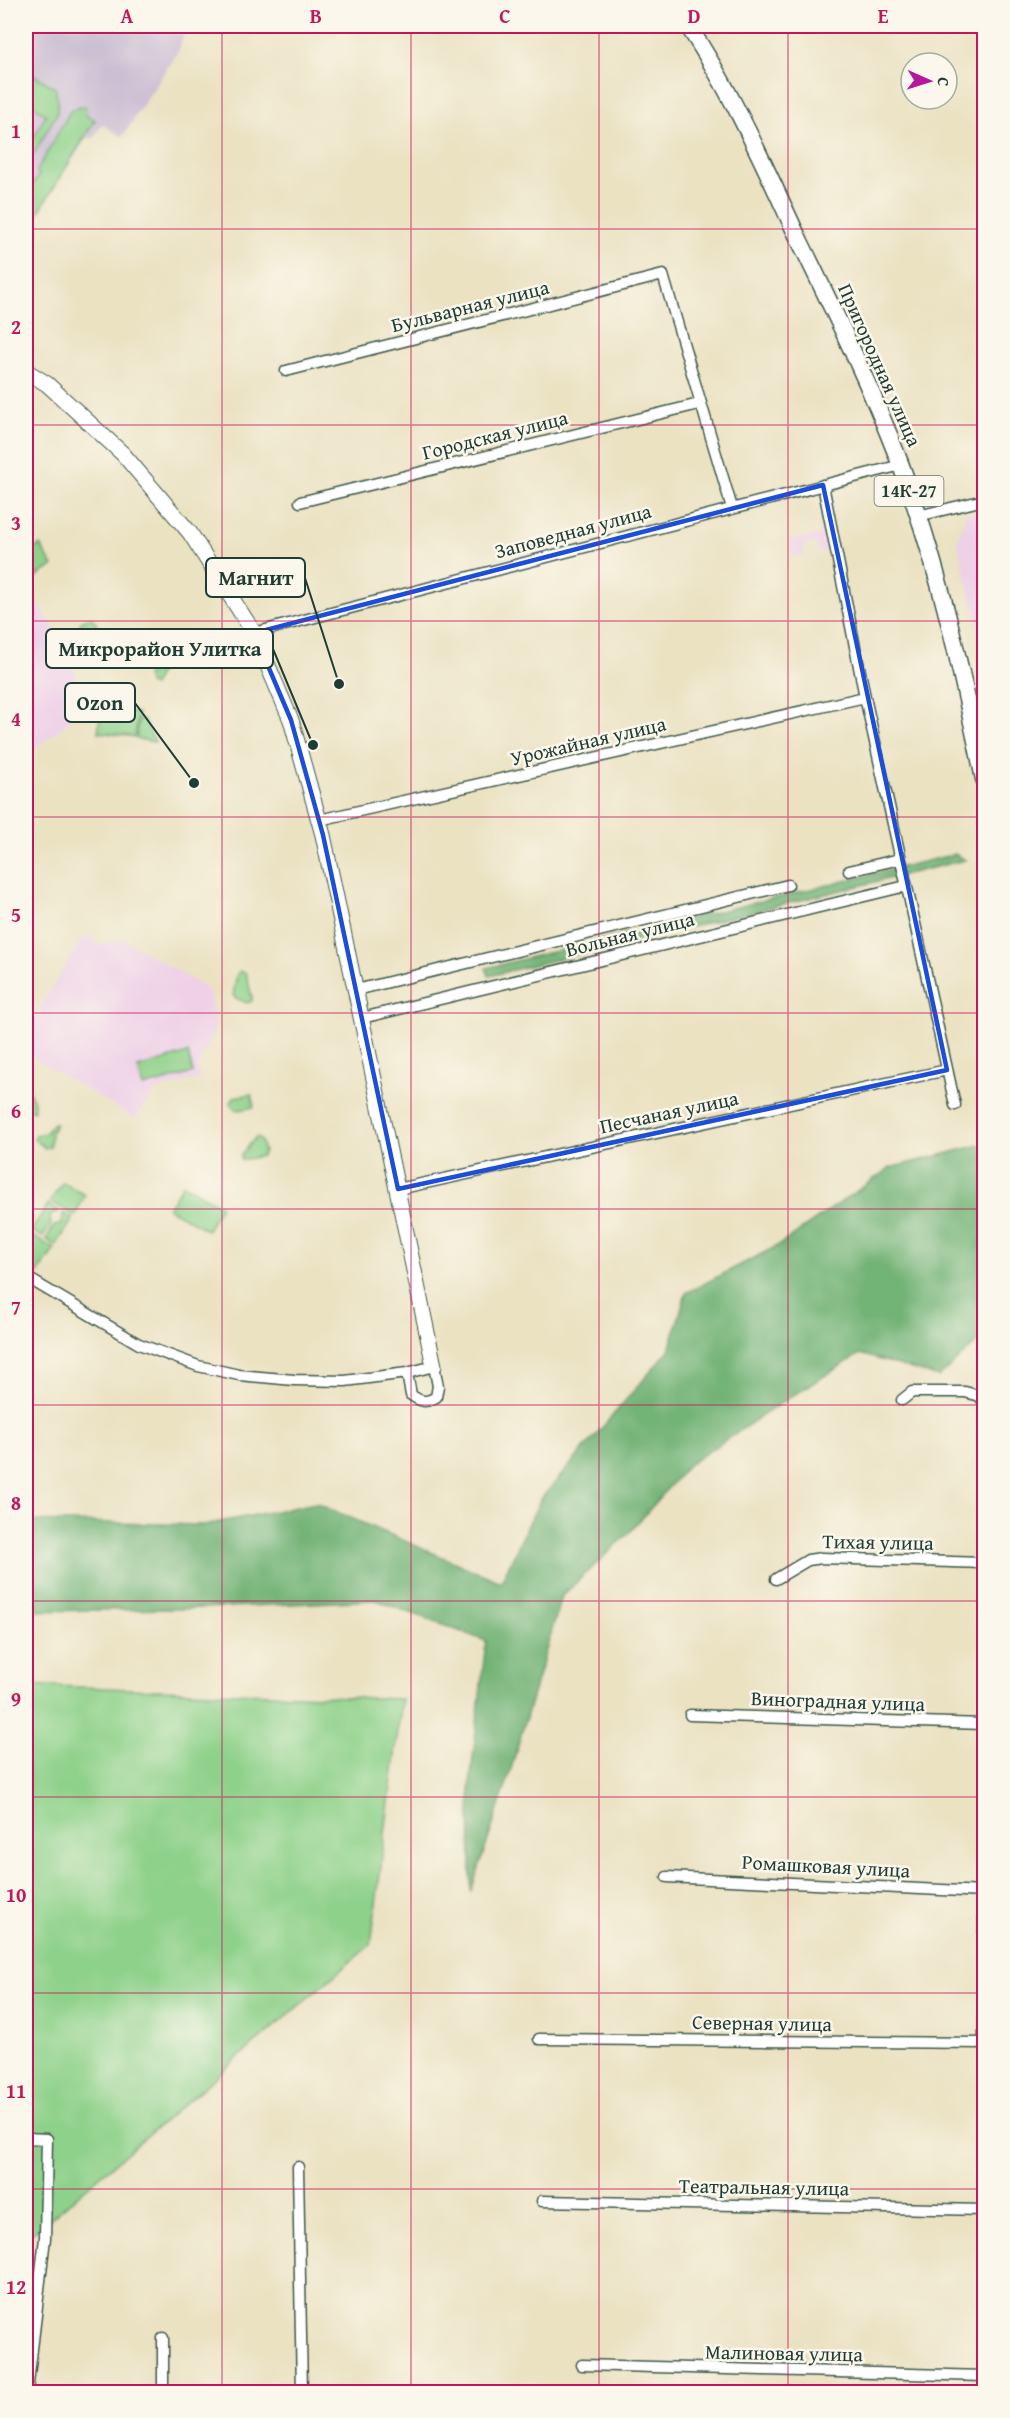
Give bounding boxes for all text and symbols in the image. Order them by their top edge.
text: A [121,1,134,30]
text: B [310,1,322,30]
text: C [499,1,511,30]
text: D [687,1,701,30]
text: E [878,1,889,30]
north arrow [899,51,959,111]
text: С [932,77,956,87]
text: 1 [11,116,21,145]
street label: Бульварная улица [388,272,552,339]
street label: Пригородная улица [831,279,930,451]
text: 2 [11,312,21,341]
street label: Городская улица [419,402,571,467]
road number: 14К-27 [874,476,944,506]
street label: Заповедная улица [491,496,655,565]
text: 3 [11,508,21,537]
callout: Магнит [206,558,305,597]
text: Магнит [218,562,294,593]
callout: Микрорайон Улитка [46,629,273,668]
text: Микрорайон Улитка [58,633,262,664]
callout: Ozon [65,683,135,722]
text: Ozon [77,687,124,718]
text: 4 [11,704,21,733]
street label: Урожайная улица [507,708,669,773]
text: 5 [11,900,21,929]
street label: Вольная улица [563,903,698,964]
street label: Песчаная улица [597,1083,741,1140]
text: 6 [11,1096,21,1125]
text: 7 [11,1292,21,1321]
text: 8 [11,1488,21,1517]
street label: Тихая улица [822,1526,934,1557]
street label: Виноградная улица [750,1683,926,1718]
text: 9 [11,1684,21,1713]
street label: Ромашковая улица [741,1847,911,1884]
text: 10 [6,1880,26,1909]
street label: Северная улица [692,2007,833,2038]
text: 11 [6,2076,26,2105]
street label: Театральная улица [679,2171,850,2202]
text: 12 [6,2272,26,2301]
street label: Малиновая улица [705,2337,864,2368]

